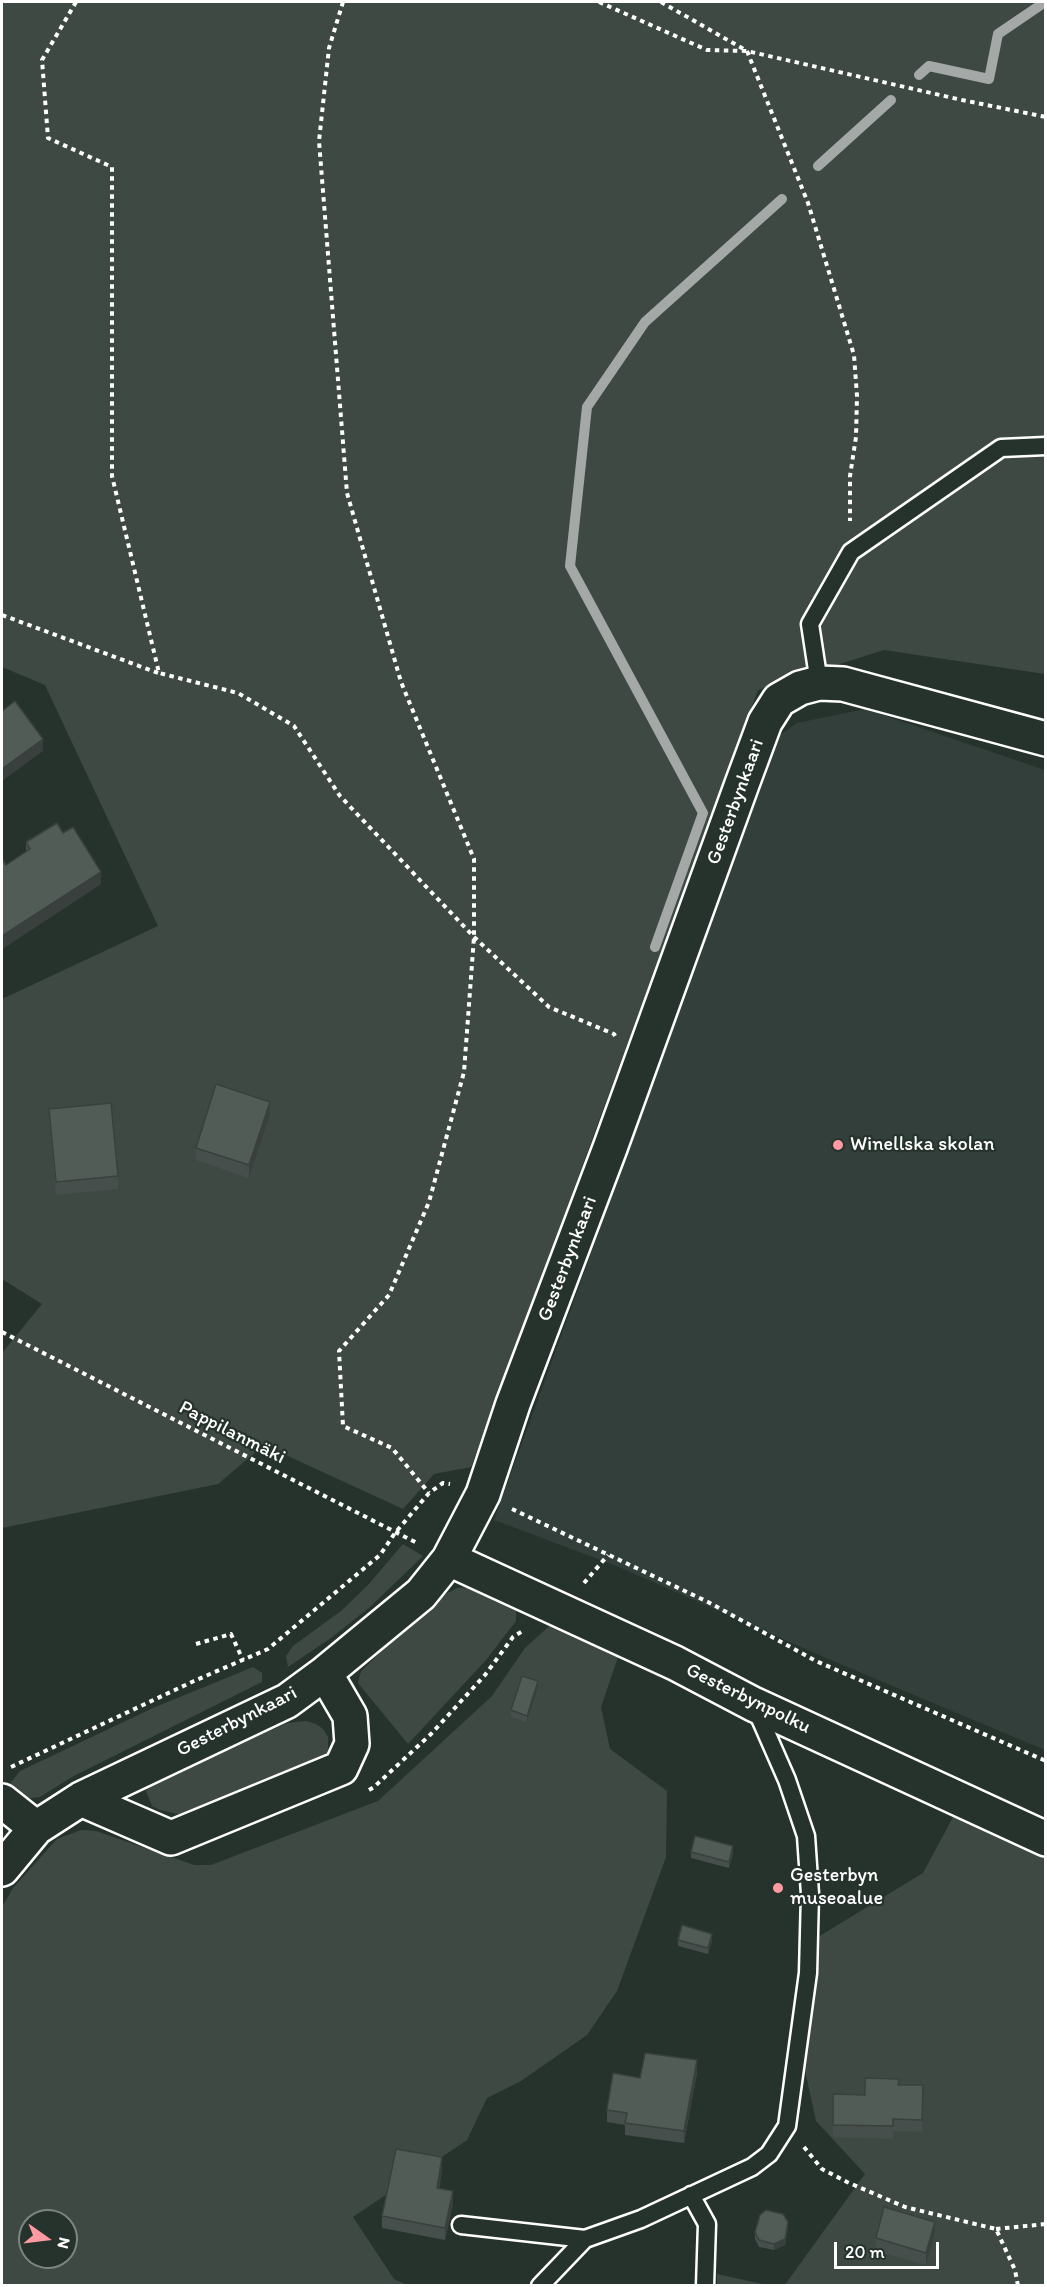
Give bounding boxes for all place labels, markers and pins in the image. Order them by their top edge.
place label: Winellska skolan [850,1133,994,1157]
marker: Winellska skolan [831,1138,845,1152]
place label: Gesterbyn museoalue [790,1864,883,1911]
marker: Gesterbyn museoalue [771,1881,785,1895]

